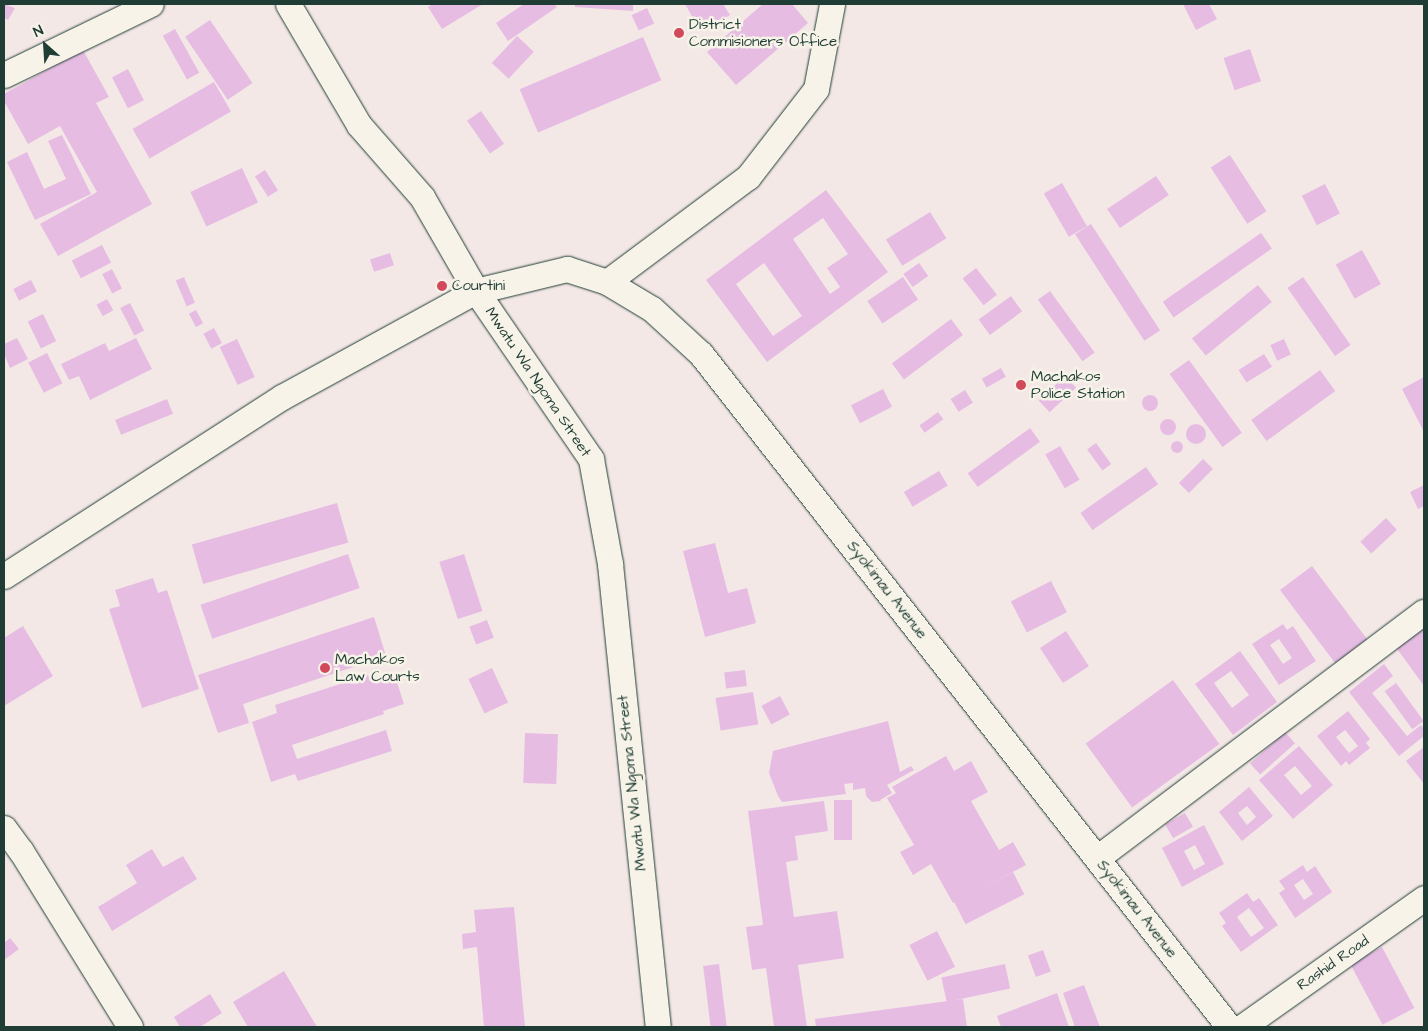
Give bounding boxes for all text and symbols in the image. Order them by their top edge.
place label: District Commisioners Office [689,15,837,50]
north arrow [20,20,70,70]
text: N [30,21,47,42]
marker: District Commisioners Office [673,27,685,39]
place label: Courtini [452,277,505,295]
marker: Courtini [436,280,448,292]
street label: Mwatu Wa Ngoma Street [481,304,595,460]
place label: Machakos Police Station [1031,367,1125,402]
marker: Machakos Police Station [1015,379,1027,391]
street label: Syokimau Avenue [843,537,931,643]
place label: Machakos Law Courts [335,650,420,685]
marker: Machakos Law Courts [319,662,331,674]
street label: Mwatu Wa Ngoma Street [614,694,650,872]
street label: Syokimau Avenue [1093,856,1181,962]
street label: Rashid Road [1294,932,1372,994]

